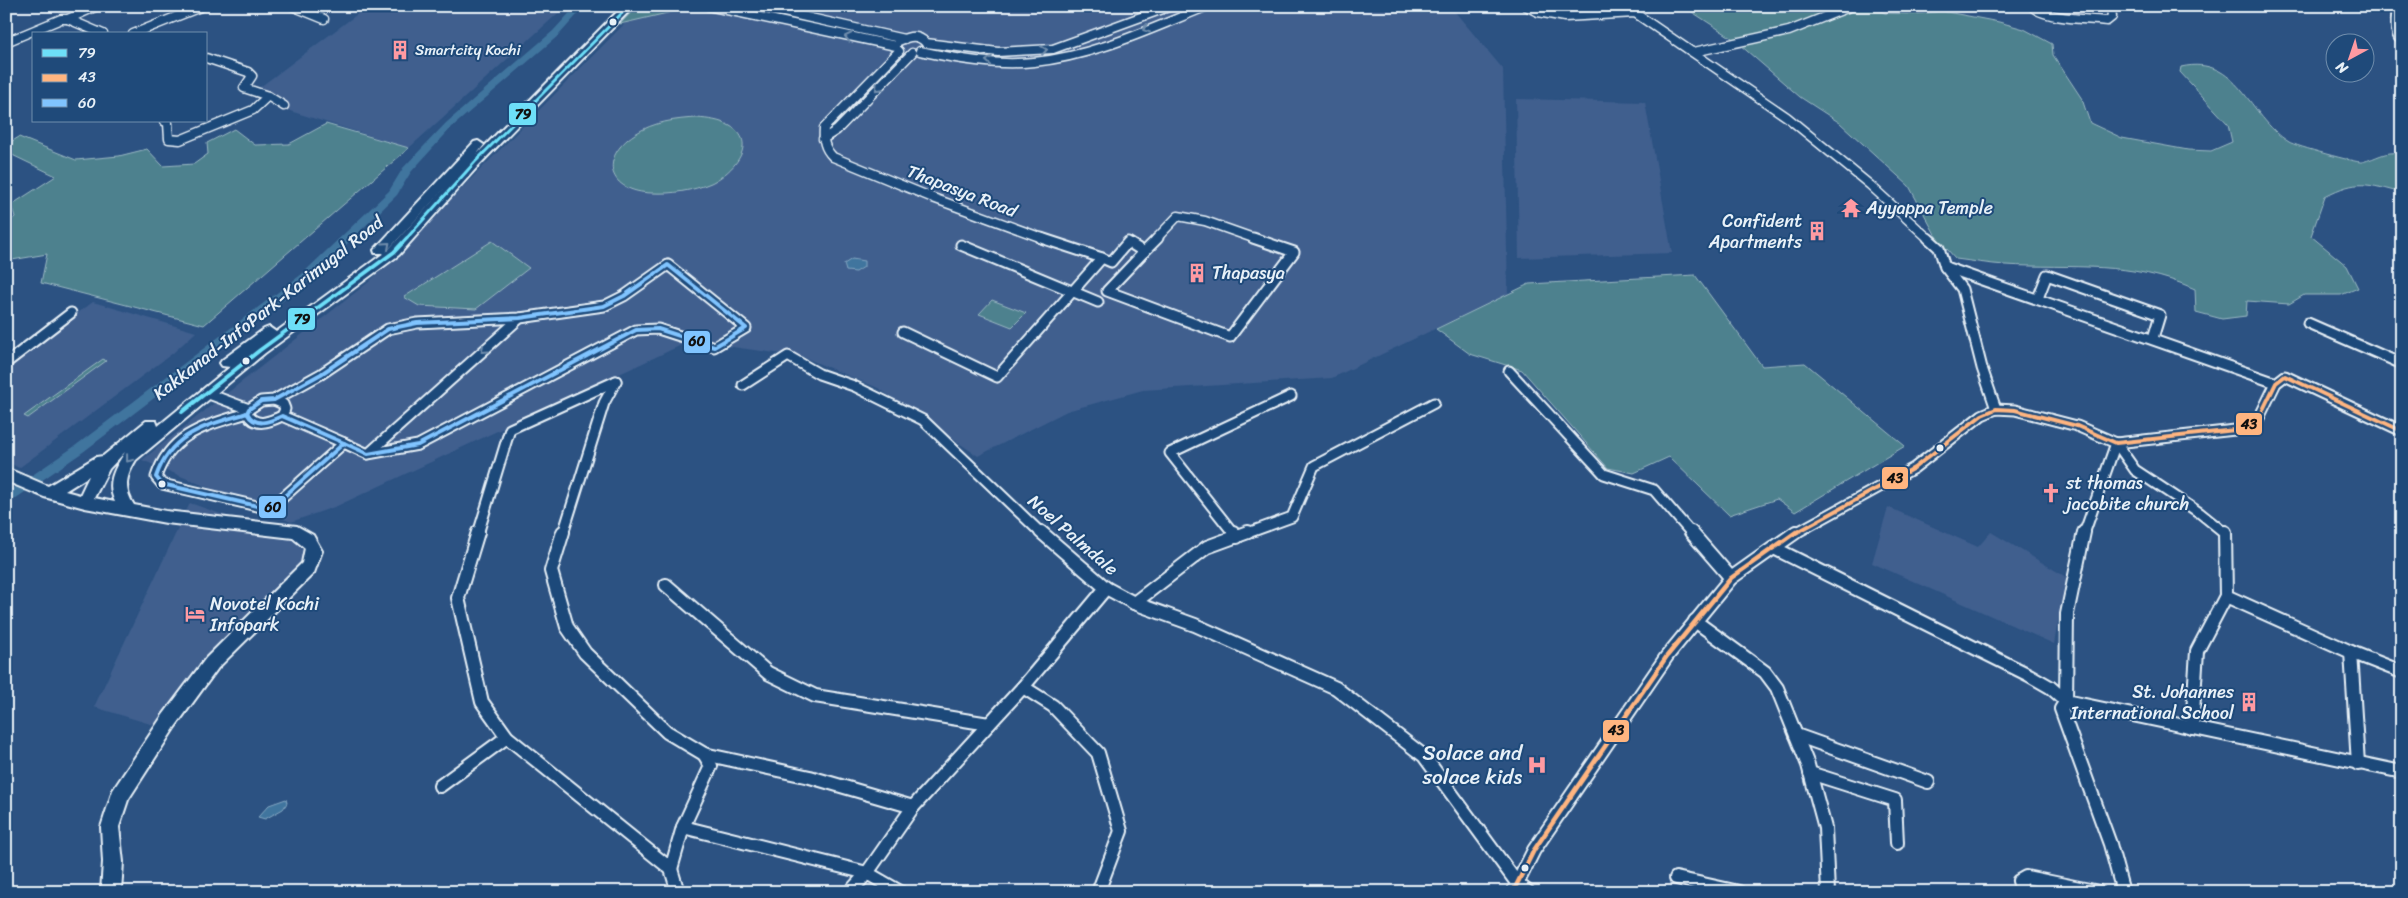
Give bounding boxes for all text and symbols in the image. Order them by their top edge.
unlabelled marker [608,17,618,27]
one-way arrow [1142,23,1151,33]
legend [32,32,208,122]
one-way arrow [844,32,853,43]
north arrow [2326,32,2376,82]
place label: Smartcity Kochi [415,37,521,63]
building icon: Smartcity Kochi [389,39,411,61]
text: 79 [78,40,96,66]
one-way arrow [1040,46,1049,56]
text: N [2330,55,2354,81]
one-way arrow [985,56,993,67]
text: 43 [78,64,96,90]
one-way arrow [875,83,884,92]
text: 60 [78,90,96,116]
line badge: 79 [508,102,537,126]
text: 79 [515,102,532,127]
street label: Thapasya Road [902,155,1023,227]
place label: Ayyappa Temple [1865,192,1993,224]
temple icon: Ayyappa Temple [1840,197,1862,219]
place label: Confident Apartments [1708,205,1803,258]
street label: Kakkanad-InfoPark-Karimugal Road [145,206,392,409]
building icon: Confident Apartments [1806,220,1828,242]
one-way arrow [381,242,390,251]
place label: Thapasya [1212,257,1285,289]
building icon: Thapasya [1186,262,1208,284]
line badge: 79 [287,307,316,331]
text: 79 [294,307,311,332]
text: 60 [688,329,706,354]
line badge: 60 [683,330,711,354]
one-way arrow [481,345,490,353]
unlabelled marker [241,356,251,366]
line badge: 43 [2235,412,2263,436]
text: 43 [2240,412,2258,437]
unlabelled marker [1935,443,1945,453]
one-way arrow [126,453,135,462]
line badge: 43 [1881,466,1909,490]
text: 43 [1886,466,1904,491]
place label: st thomas jacobite church [2062,467,2189,520]
unlabelled marker [157,479,167,489]
church icon: st thomas jacobite church [2040,482,2062,504]
street label: Noel Palmdale [1020,486,1126,584]
line badge: 60 [258,495,287,519]
text: 60 [264,495,282,520]
place label: Novotel Kochi Infopark [209,588,320,641]
hotel icon: Novotel Kochi Infopark [184,603,206,625]
place label: St. Johannes International School [2069,676,2235,729]
building icon: St. Johannes International School [2238,691,2260,713]
text: 43 [1607,718,1625,743]
line badge: 43 [1602,719,1630,743]
place label: Solace and solace kids [1421,734,1524,796]
hospital icon: Solace and solace kids [1526,754,1548,776]
unlabelled marker [1520,863,1530,873]

